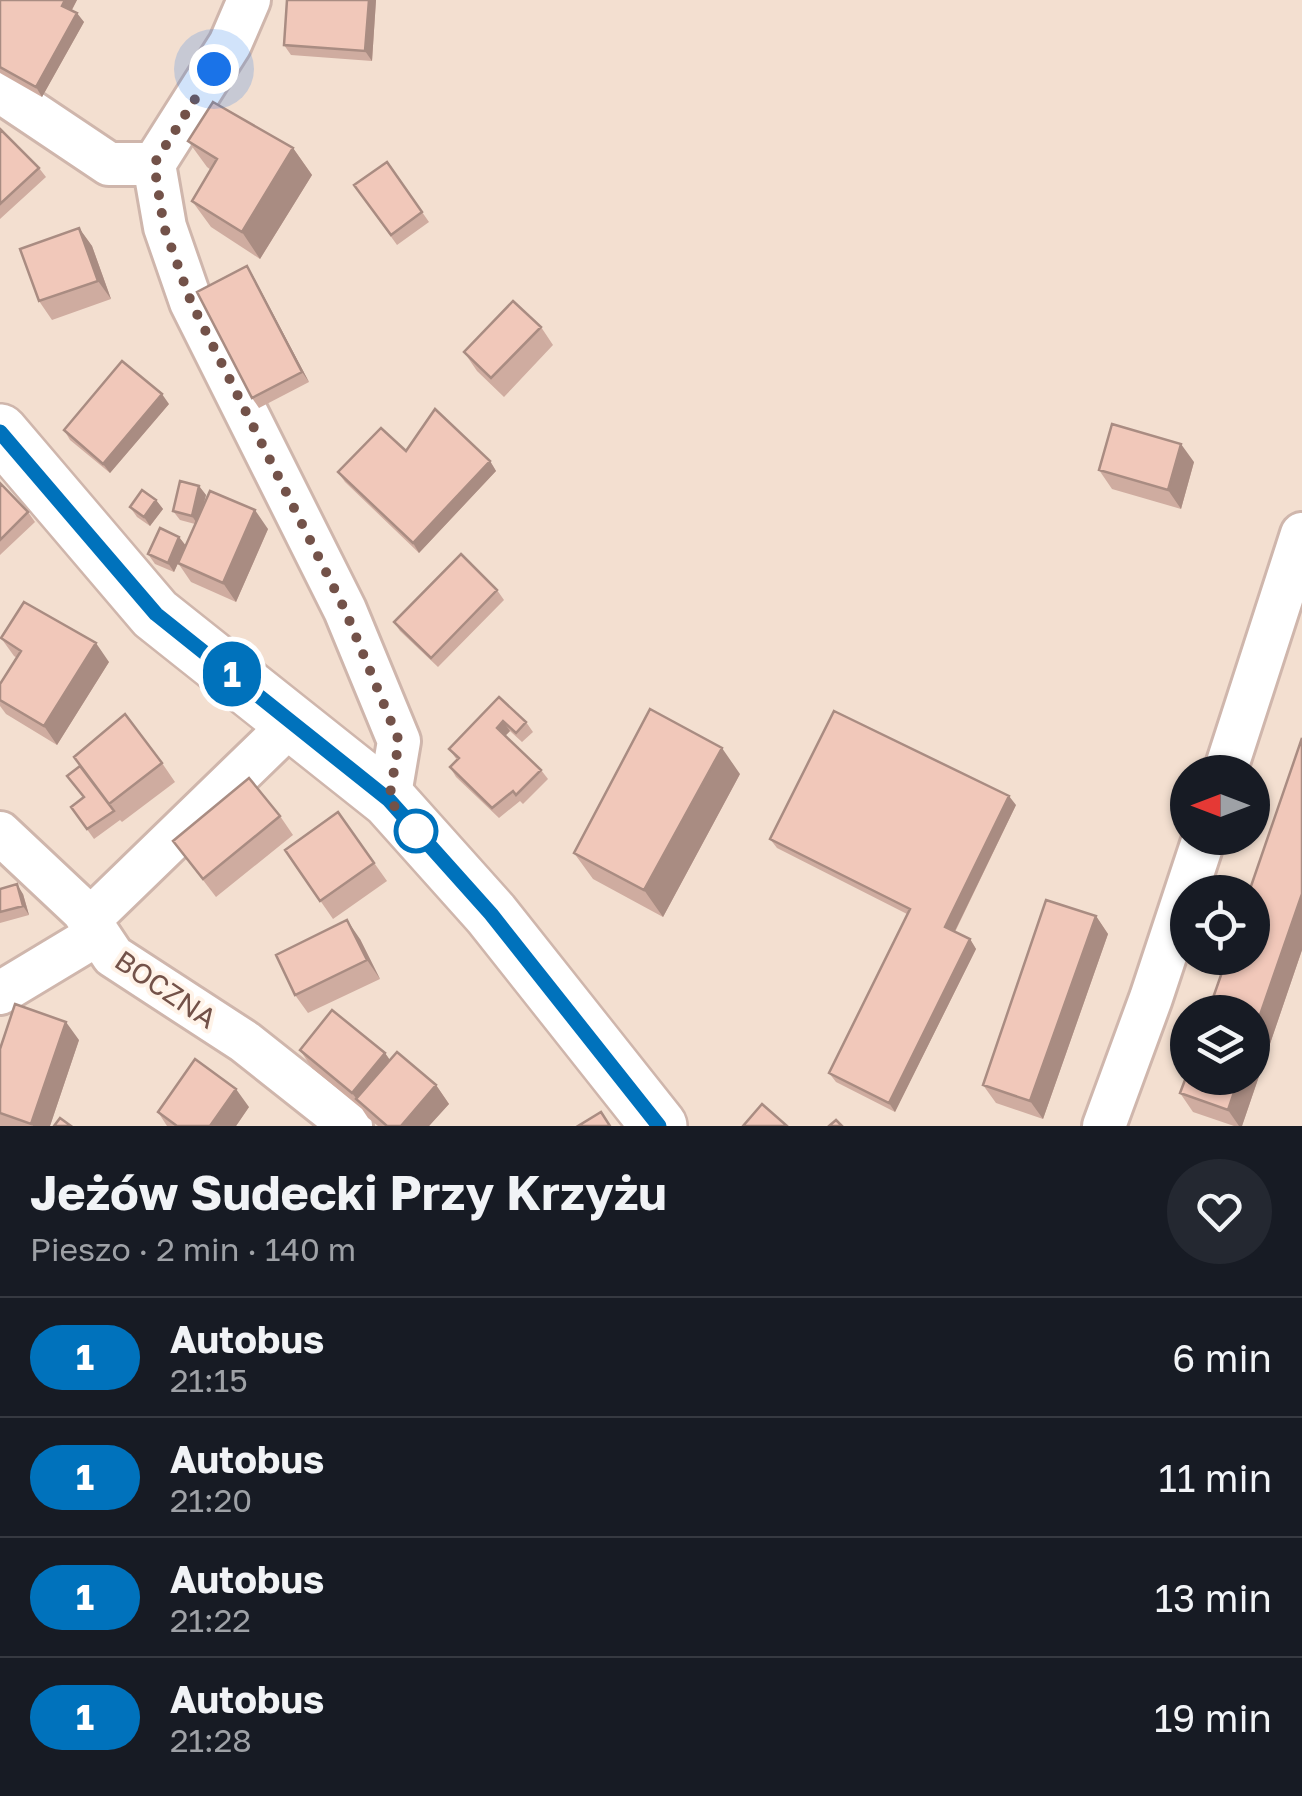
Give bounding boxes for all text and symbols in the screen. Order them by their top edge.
your location [189,44,239,94]
line badge: 1 [200,642,264,706]
text: 1 [223,653,241,695]
north arrow [1170,755,1270,855]
map controls [1170,755,1270,1095]
unlabelled marker [395,810,437,852]
button: locate [1170,875,1270,975]
street label: BOCZNA [109,943,223,1035]
button: layers [1170,995,1270,1095]
button: heart [1167,1159,1272,1264]
text: Jeżów Sudecki Przy Krzyżu [30,1163,667,1221]
text: Pieszo · 2 min · 140 m [30,1230,356,1268]
text: Autobus [170,1316,324,1361]
text: 6 min [1172,1335,1272,1380]
text: 1 [76,1336,94,1378]
text: 21:15 [170,1361,248,1399]
text: Autobus [170,1436,324,1481]
text: 11 min [1158,1455,1272,1500]
text: 1 [76,1456,94,1498]
text: 21:20 [170,1481,252,1519]
text: Autobus [170,1556,324,1601]
text: 13 min [1155,1575,1272,1620]
text: 1 [76,1576,94,1618]
text: 21:22 [170,1601,251,1639]
text: Autobus [170,1676,324,1721]
text: 19 min [1154,1695,1272,1740]
text: 1 [76,1696,94,1738]
text: 21:28 [170,1721,252,1759]

